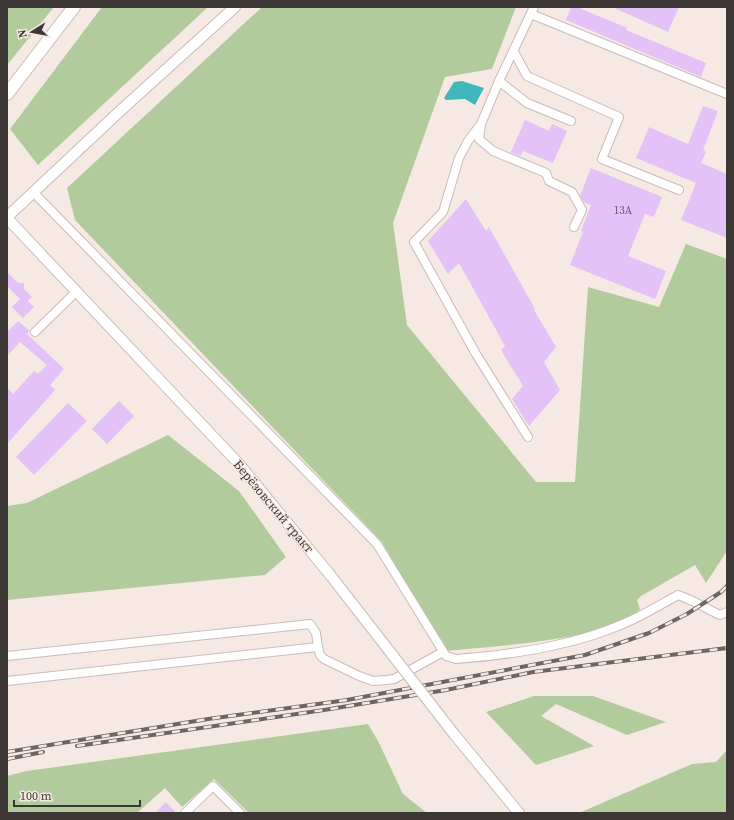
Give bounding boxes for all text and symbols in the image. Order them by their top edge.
north arrow [12,12,52,52]
text: N [15,28,31,39]
house number: 13А [614,203,633,218]
street label: Берёзовский тракт [230,456,318,556]
scale bar [14,782,140,808]
text: 100 m [20,788,52,804]

